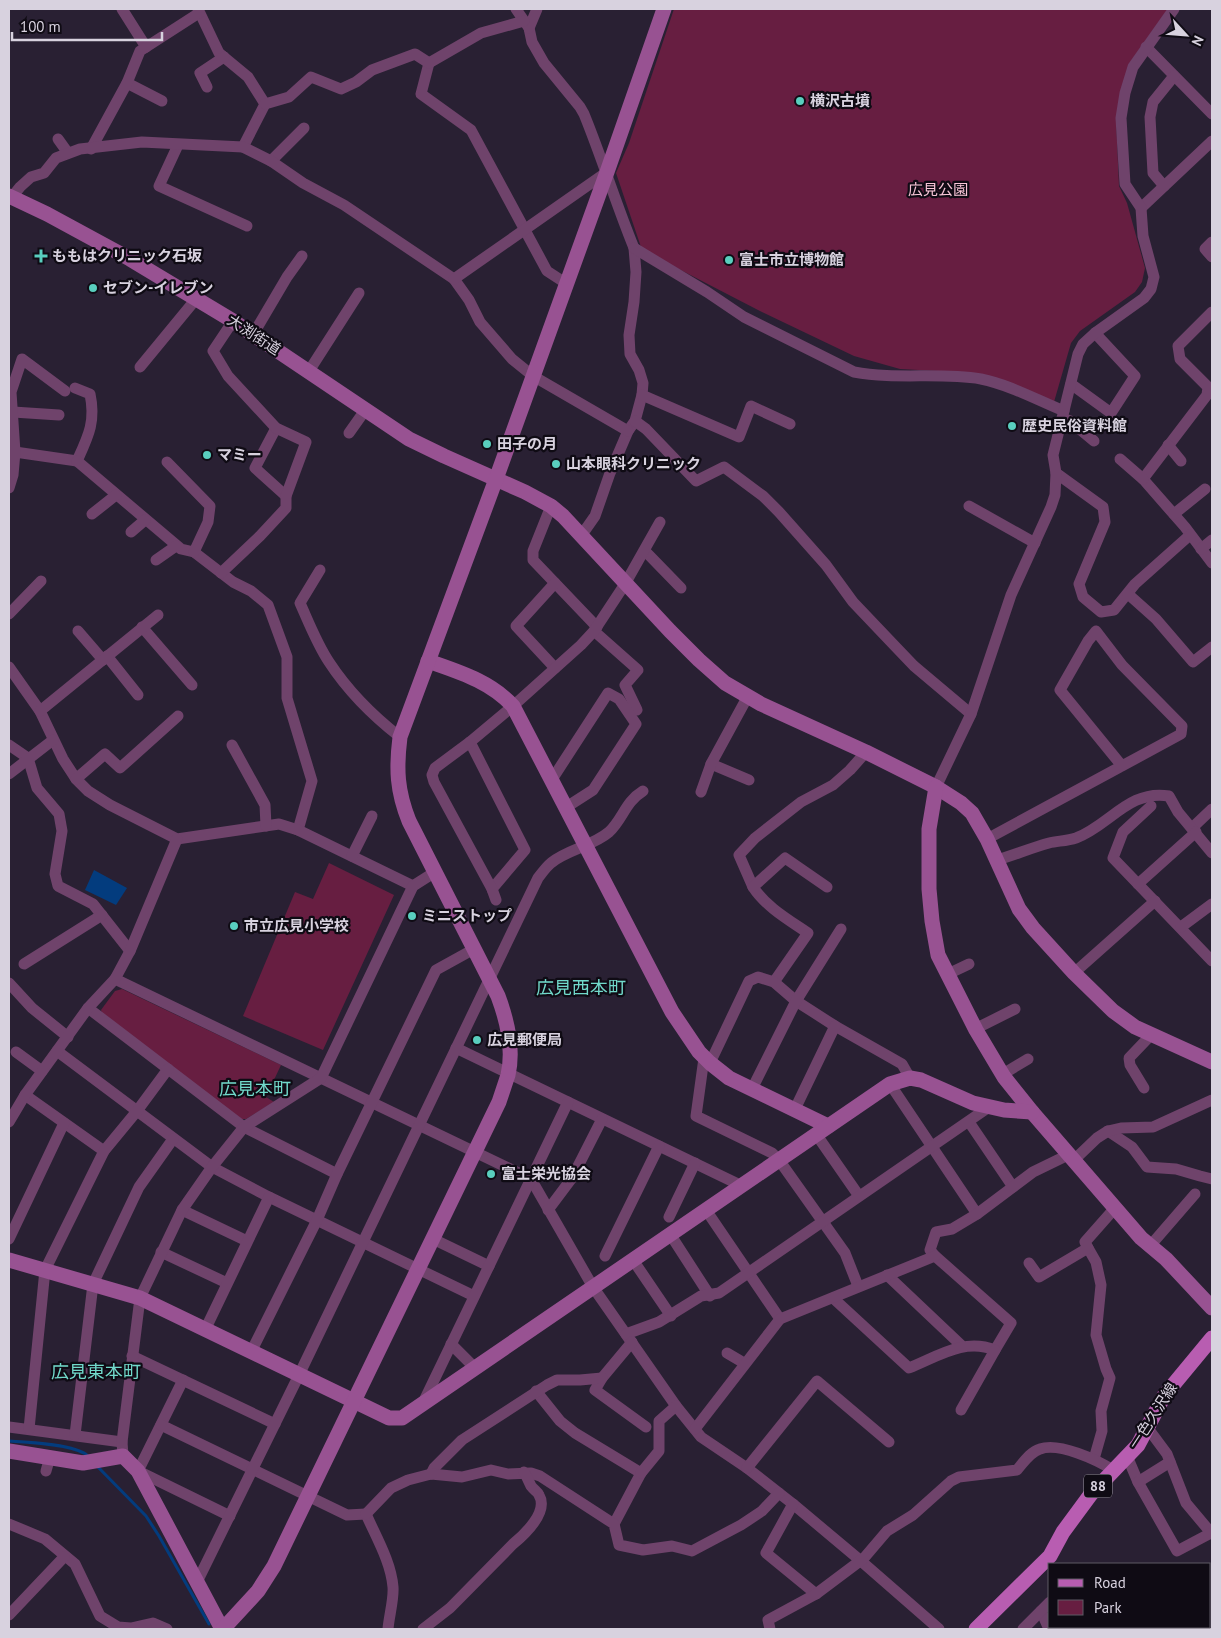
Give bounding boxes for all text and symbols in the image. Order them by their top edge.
scale bar [12,10,162,42]
north arrow [1161,10,1211,60]
text: 100 m [20,17,61,36]
text: N [1188,33,1208,49]
place label: 横沢古墳 [810,91,870,110]
marker: 横沢古墳 [794,95,806,107]
park label: 広見公園 [908,180,968,199]
place label: ももはクリニック石坂 [52,246,202,265]
marker: ももはクリニック石坂 [34,249,48,263]
place label: 富士市立博物館 [739,250,844,269]
marker: 富士市立博物館 [723,254,735,266]
place label: セブン-イレブン [103,278,213,297]
marker: セブン-イレブン [87,282,99,294]
street label: 大渕街道 [224,310,285,359]
place label: 歴史民俗資料館 [1022,416,1127,435]
marker: 歴史民俗資料館 [1006,420,1018,432]
place label: 田子の月 [497,434,557,453]
marker: 田子の月 [481,438,493,450]
place label: マミー [217,445,262,464]
marker: マミー [201,449,213,461]
place label: 山本眼科クリニック [566,454,701,473]
marker: 山本眼科クリニック [550,458,562,470]
place label: ミニストップ [422,906,512,925]
marker: ミニストップ [406,910,418,922]
place label: 市立広見小学校 [244,916,349,935]
marker: 市立広見小学校 [228,920,240,932]
district label: 広見西本町 [536,976,626,999]
place label: 広見郵便局 [487,1030,562,1049]
marker: 広見郵便局 [471,1034,483,1046]
district label: 広見本町 [219,1077,291,1100]
place label: 富士栄光協会 [501,1164,591,1183]
marker: 富士栄光協会 [485,1168,497,1180]
district label: 広見東本町 [51,1360,141,1383]
street label: 一色久沢線 [1124,1379,1181,1452]
road number: 88 [1084,1474,1112,1498]
legend [1048,1563,1211,1628]
text: Road [1094,1573,1126,1592]
text: Park [1094,1598,1122,1617]

